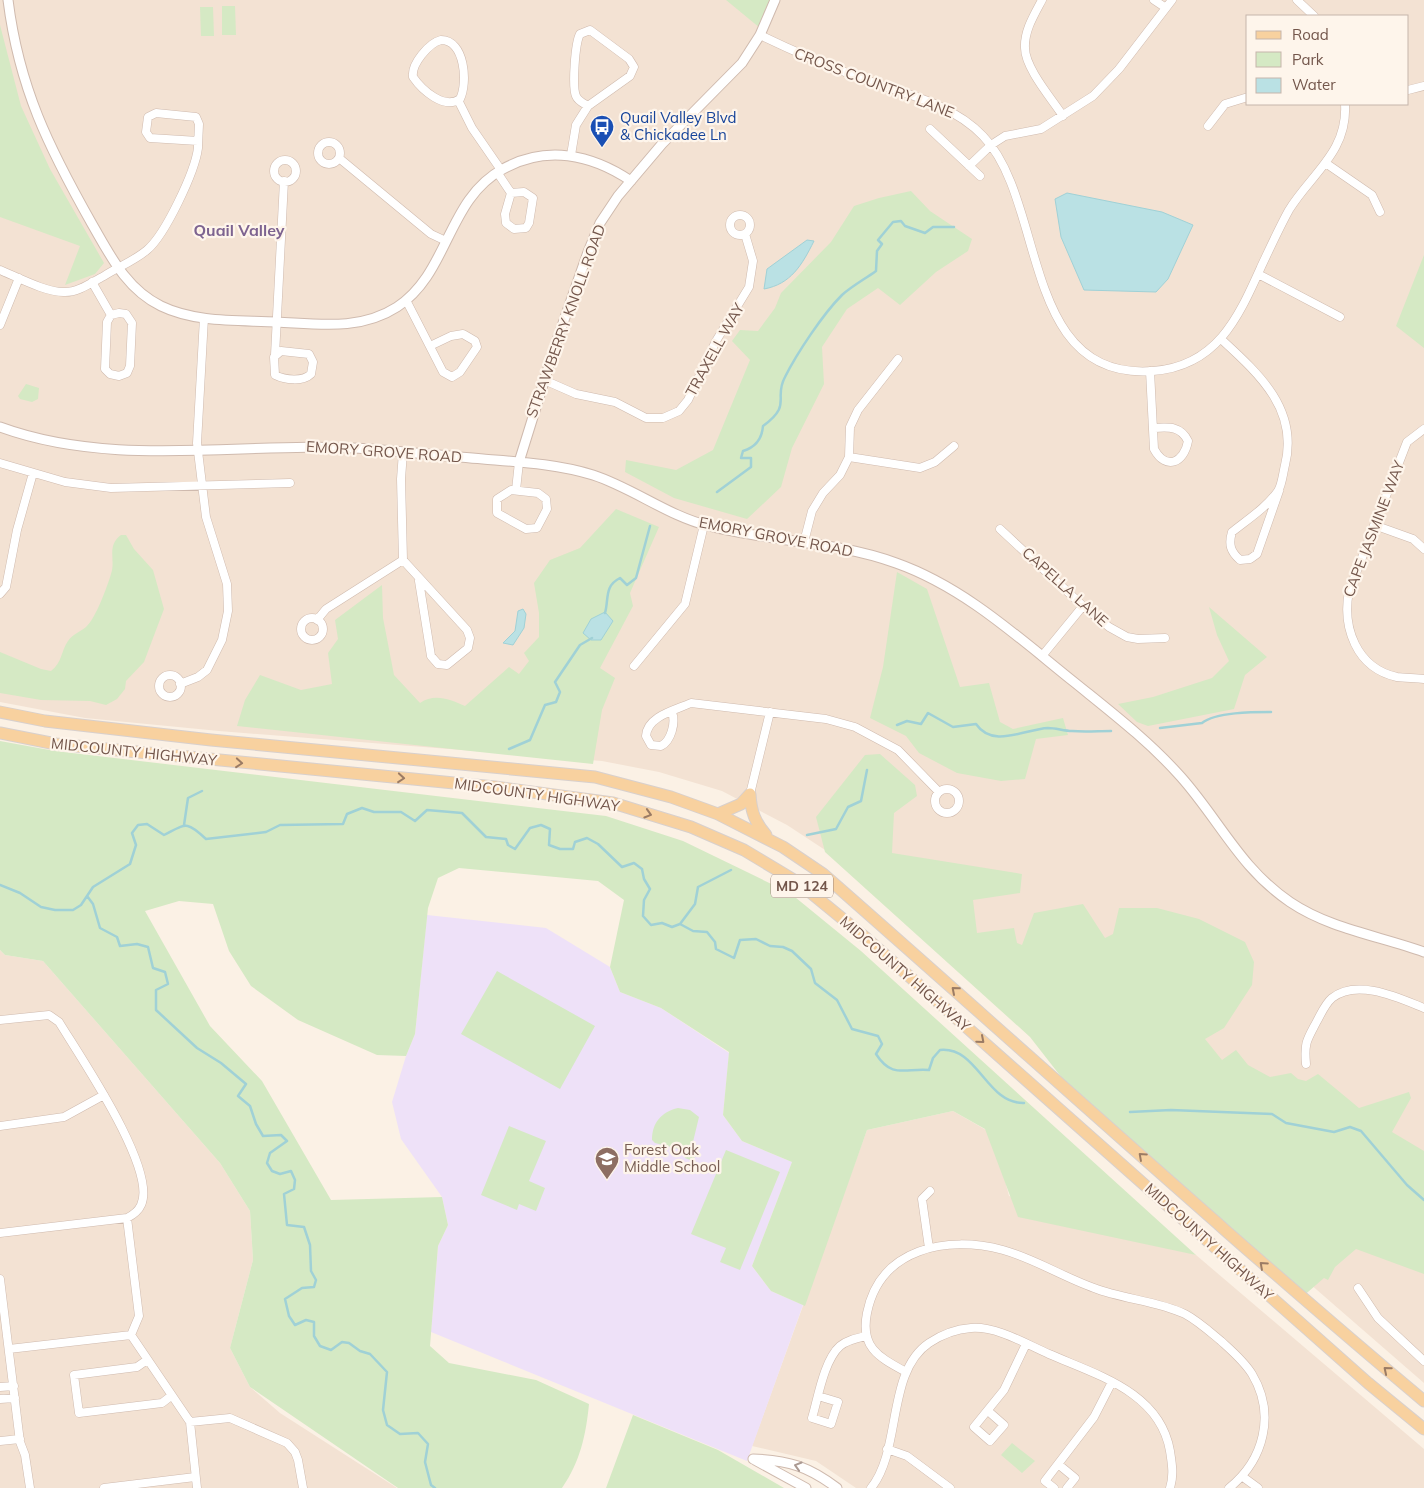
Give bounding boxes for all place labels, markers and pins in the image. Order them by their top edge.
place label: Quail Valley Blvd & Chickadee Ln [620,108,737,144]
bus stop icon: Quail Valley Blvd & Chickadee Ln [589,114,615,148]
place label: Forest Oak Middle School [624,1140,720,1176]
school or university icon: Forest Oak Middle School [594,1146,620,1180]

